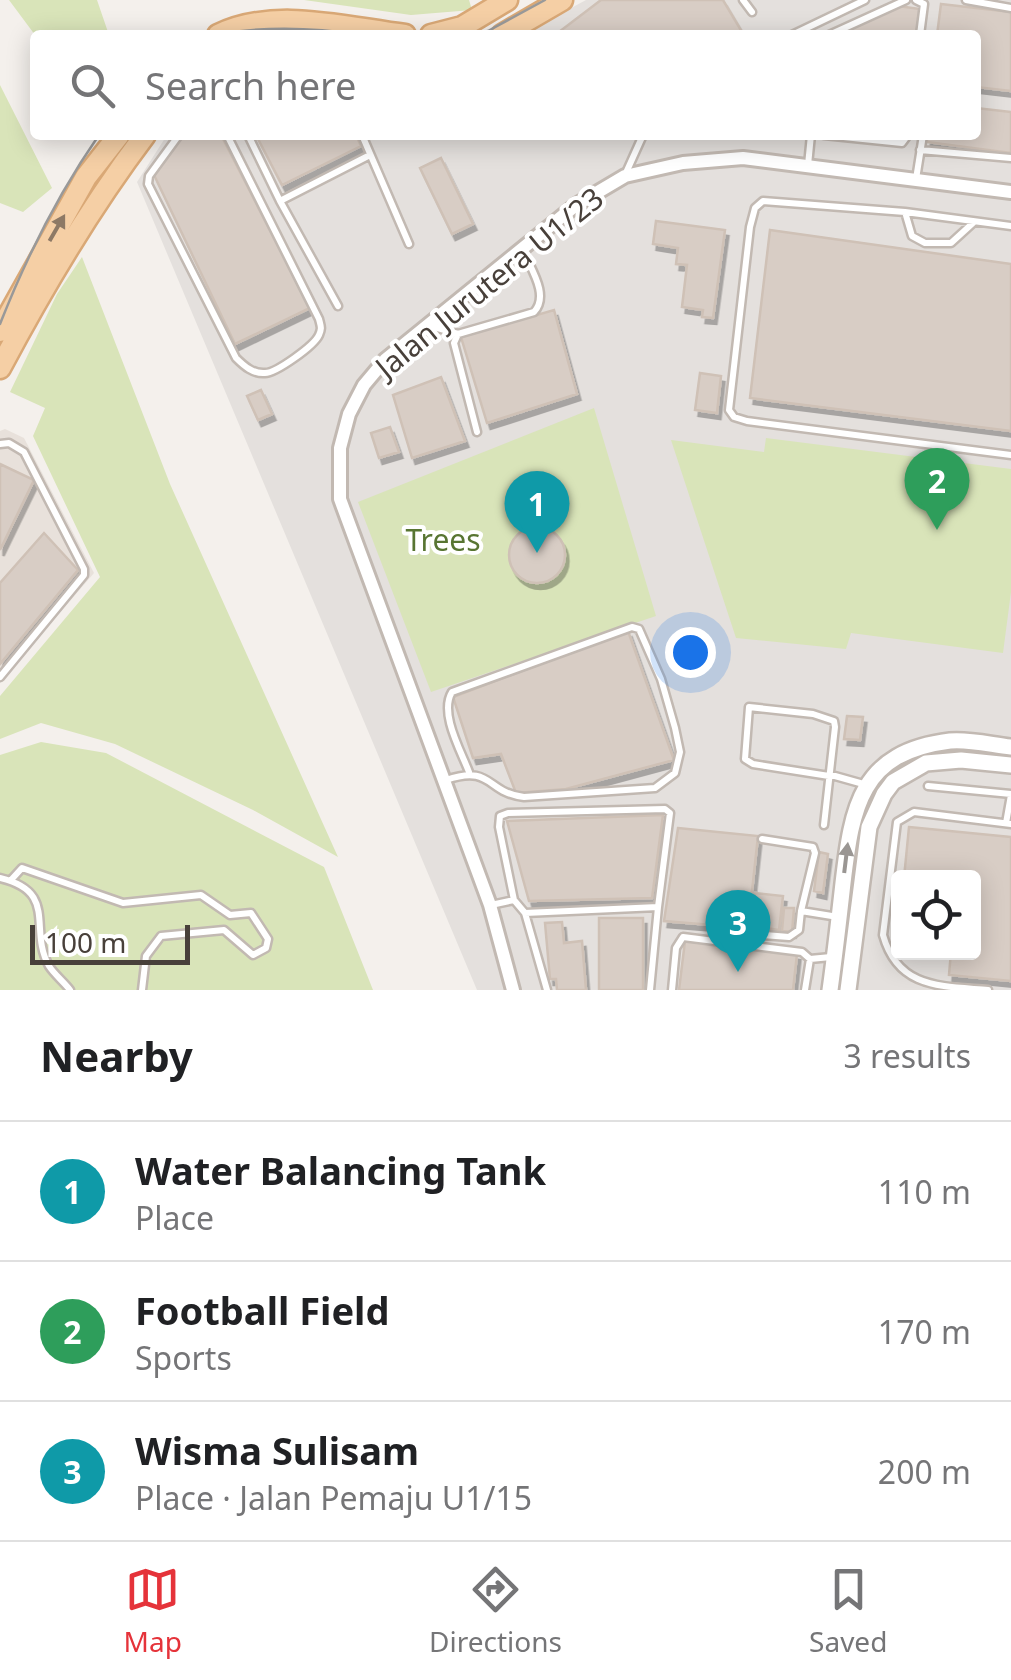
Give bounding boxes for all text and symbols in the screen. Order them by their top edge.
search box [30,30,981,140]
icon: search [65,58,120,113]
text: Search here [145,59,356,111]
street label: Jalan Jurutera U1/23 [364,177,612,389]
one-way arrow [47,214,65,242]
pin: 2 [904,448,970,530]
pin: 1 [504,470,570,553]
park label: Trees [405,519,481,560]
your location [665,627,716,678]
one-way arrow [838,842,854,874]
map controls [891,870,981,960]
button: locate [891,870,981,960]
pin: 3 [706,890,770,972]
scale bar [30,920,190,964]
text: 100 m [45,923,127,961]
text: Nearby [40,1027,193,1084]
text: 3 results [844,1034,971,1077]
text: Water Balancing Tank [135,1144,546,1196]
text: 1 [63,1170,82,1213]
text: 110 m [878,1170,971,1213]
text: Place [135,1196,214,1239]
text: Football Field [135,1284,389,1336]
text: 2 [63,1310,82,1353]
text: 170 m [878,1310,971,1353]
text: Sports [135,1336,232,1379]
text: Wisma Sulisam [135,1424,419,1476]
text: 3 [63,1450,82,1493]
text: 200 m [878,1450,971,1493]
text: Place · Jalan Pemaju U1/15 [135,1476,532,1519]
tab: Map [124,1562,182,1660]
tab: Directions [429,1562,562,1660]
tab: Saved [809,1562,887,1660]

